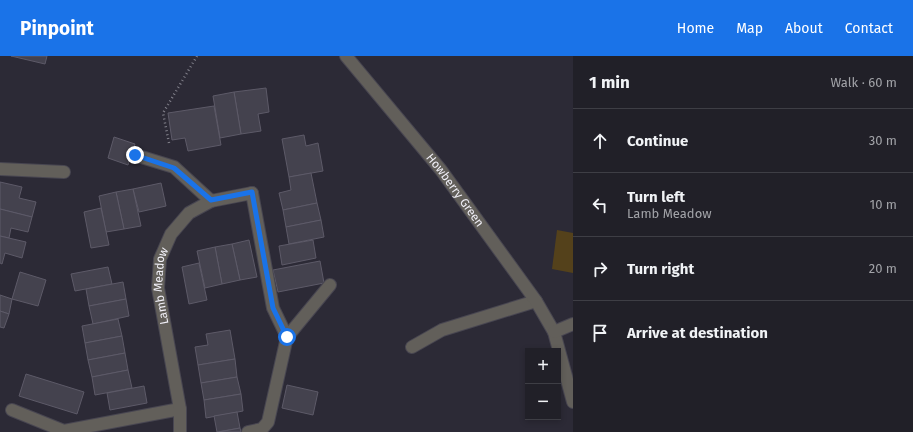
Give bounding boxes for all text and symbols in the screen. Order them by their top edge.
text: Pinpoint [20,17,94,40]
text: Home [677,20,714,37]
text: Map [736,20,763,37]
text: About [785,20,823,37]
text: Contact [845,20,893,37]
text: 1 min [589,72,630,93]
text: Walk · 60 m [830,75,897,90]
icon: ahead [589,130,611,152]
text: Continue [627,132,688,150]
text: 30 m [869,133,897,148]
route end [126,146,144,164]
street label: Howberry Green [423,151,487,230]
text: Turn left [627,188,685,206]
icon: left [589,194,611,216]
text: 10 m [870,197,897,212]
text: Lamb Meadow [627,206,712,221]
street label: Lamb Meadow [151,245,172,326]
icon: right [589,258,611,280]
text: Turn right [627,260,694,278]
text: 20 m [869,261,897,276]
icon: arrive [589,322,611,344]
text: Arrive at destination [627,324,768,342]
route start [278,328,296,346]
map controls [525,348,561,420]
button: + [525,348,561,384]
button: − [525,384,561,420]

